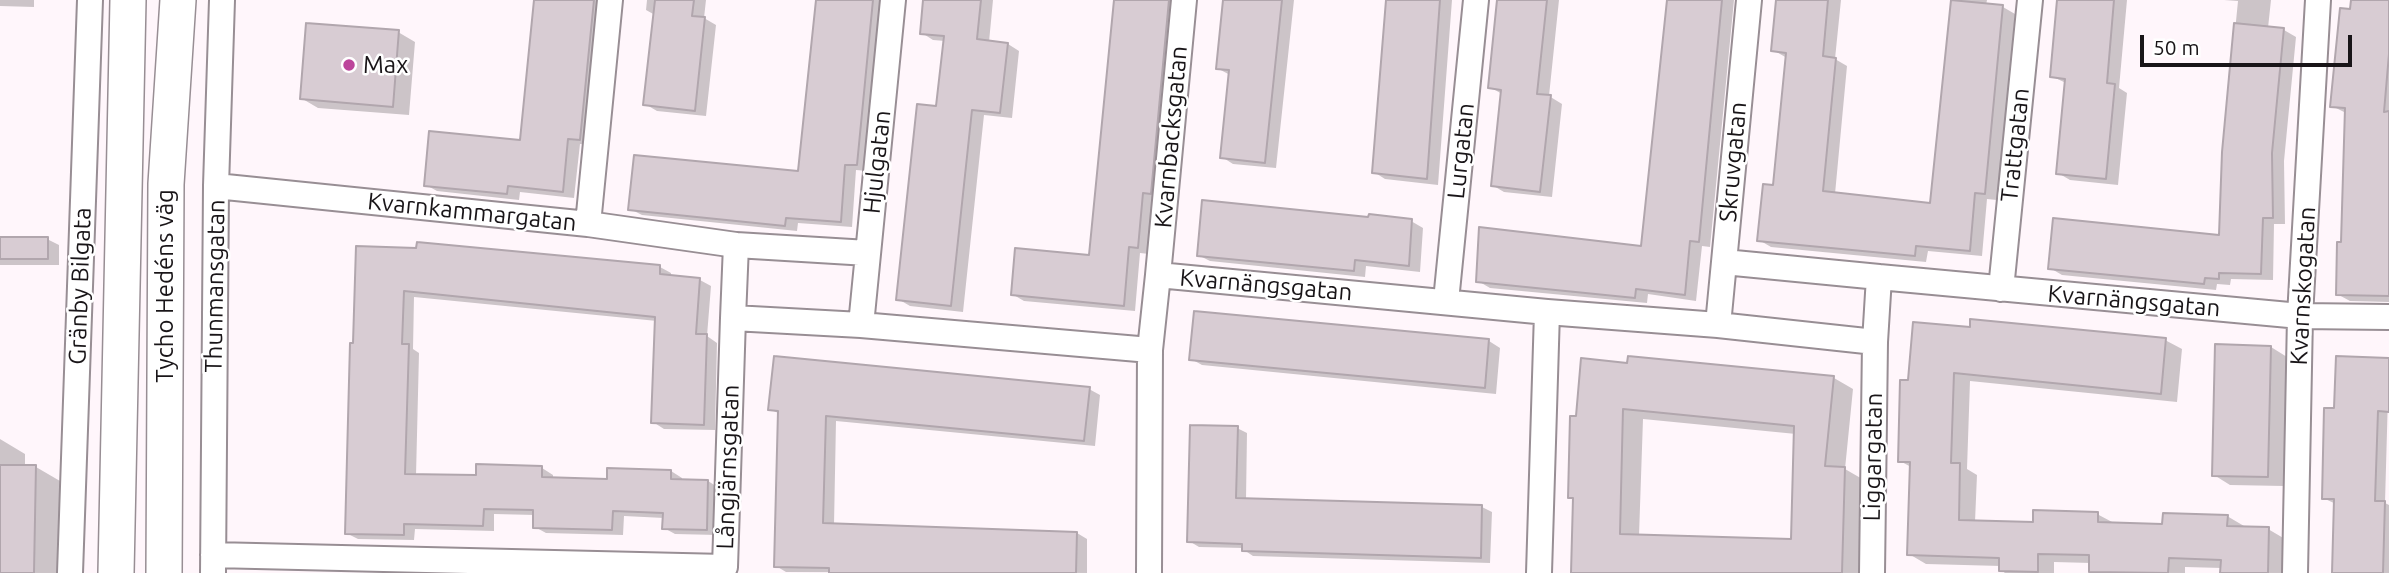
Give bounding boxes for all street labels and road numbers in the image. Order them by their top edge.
street label: Kvarnbacksgatan [1149,45,1193,229]
street label: Trattgatan [1995,87,2035,203]
street label: Lurgatan [1442,101,1480,201]
street label: Skruvgatan [1713,101,1753,223]
street label: Hjulgatan [857,109,897,215]
street label: Kvarnkammargatan [366,187,578,237]
street label: Tycho Hedéns väg [151,189,179,383]
street label: Thunmansgatan [199,199,231,373]
street label: Kvarnskogatan [2284,206,2322,366]
street label: Gränby Bilgata [63,207,97,365]
street label: Kvarnängsgatan [1179,263,1353,307]
street label: Kvarnängsgatan [2047,279,2221,323]
street label: Långjärnsgatan [711,384,745,550]
street label: Liggargatan [1857,392,1889,522]

